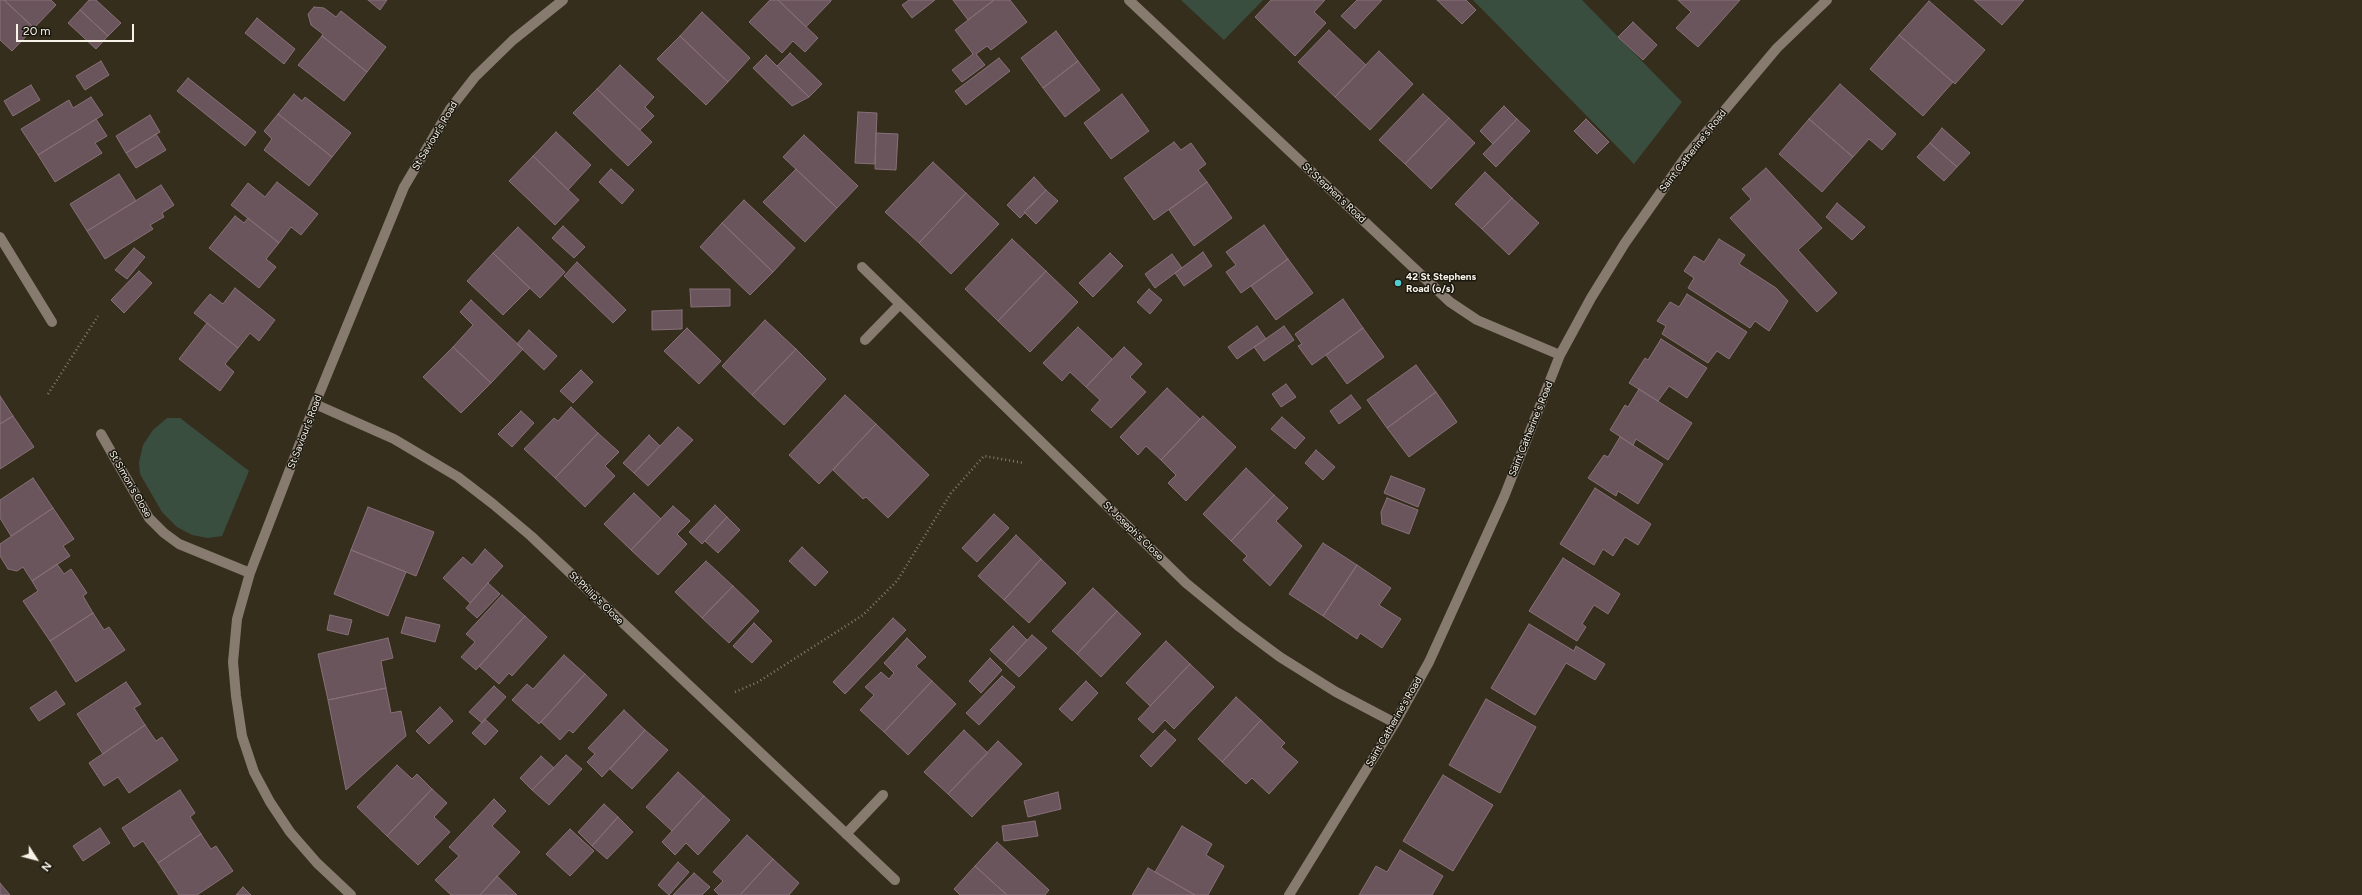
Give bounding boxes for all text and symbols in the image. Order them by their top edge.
scale bar [18,16,136,42]
text: 20 m [23,24,51,38]
street label: St Saviour's Road [410,99,460,173]
street label: Saint Catherine's Road [1657,107,1729,195]
street label: St Stephen's Road [1300,161,1368,225]
place label: 42 St Stephens Road (o/s) [1406,271,1476,294]
marker: 42 St Stephens Road (o/s) [1393,278,1403,288]
street label: Saint Catherine's Road [1506,380,1556,478]
street label: St Saviour's Road [285,393,325,471]
street label: St Simon's Close [106,448,154,520]
street label: St Joseph's Close [1100,499,1166,563]
street label: St Philip's Close [566,569,626,627]
street label: Saint Catherine's Road [1363,675,1425,769]
north arrow [16,839,56,879]
text: N [38,859,54,874]

